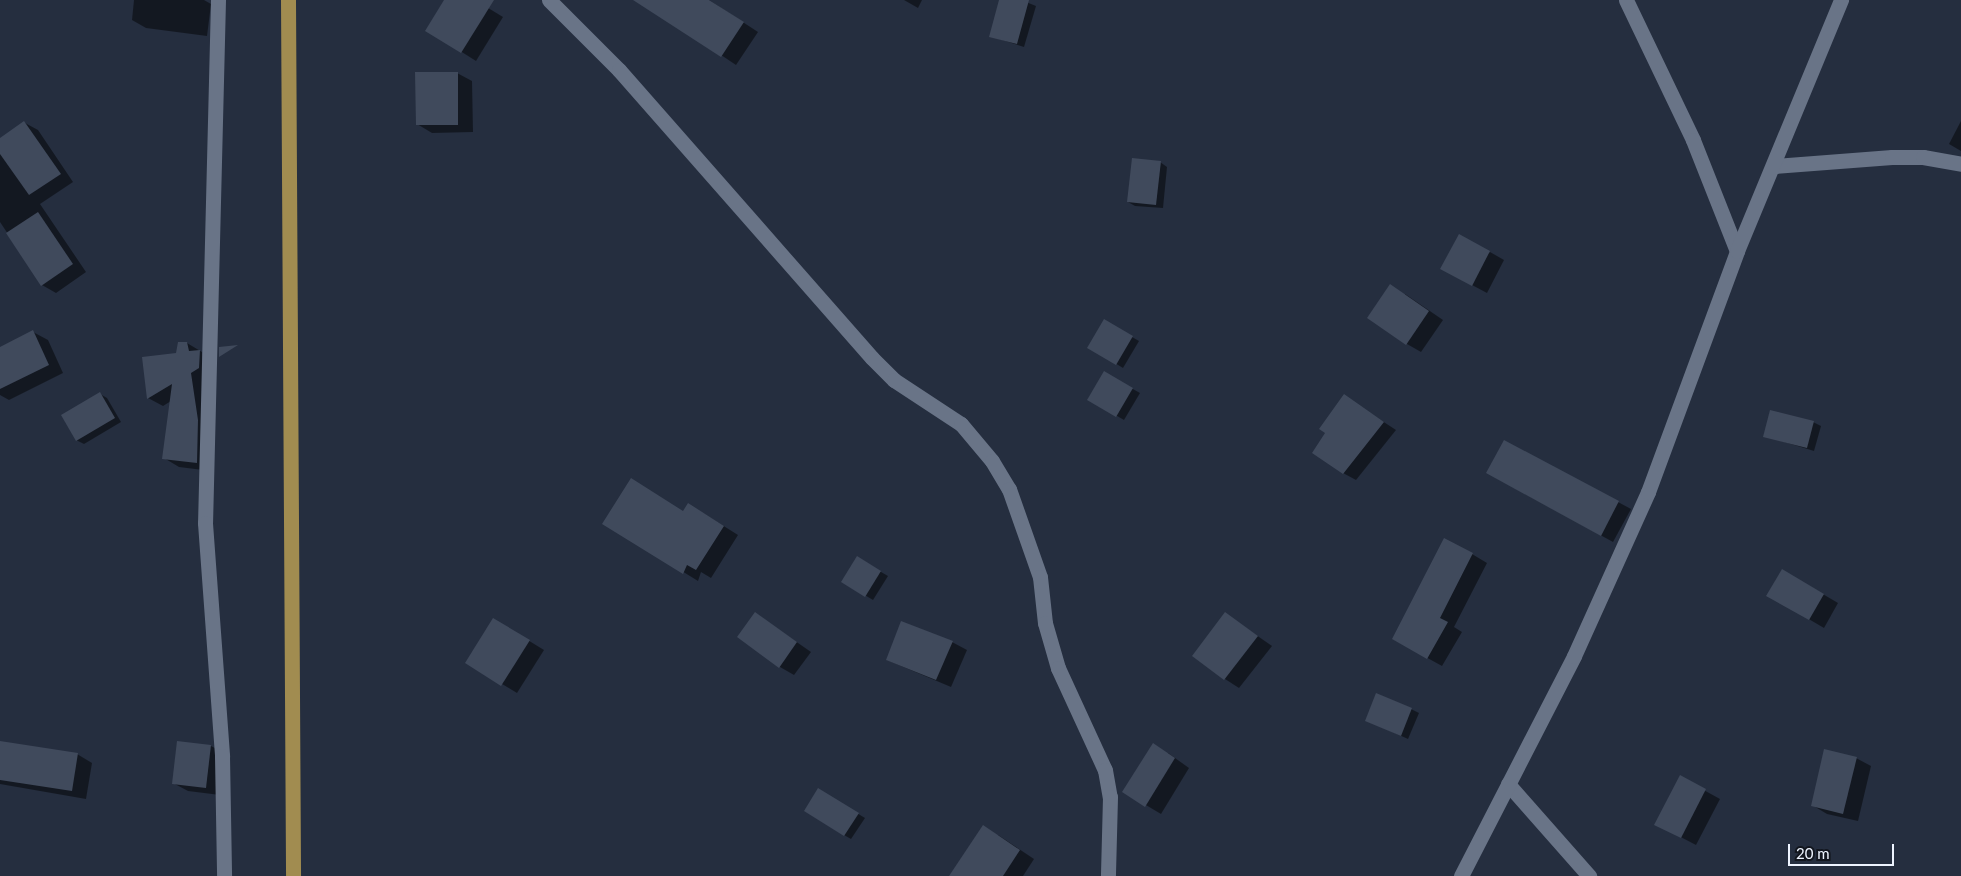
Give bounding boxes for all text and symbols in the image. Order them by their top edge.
scale bar [1791,834,1897,866]
text: 20 m [1796,844,1830,862]

